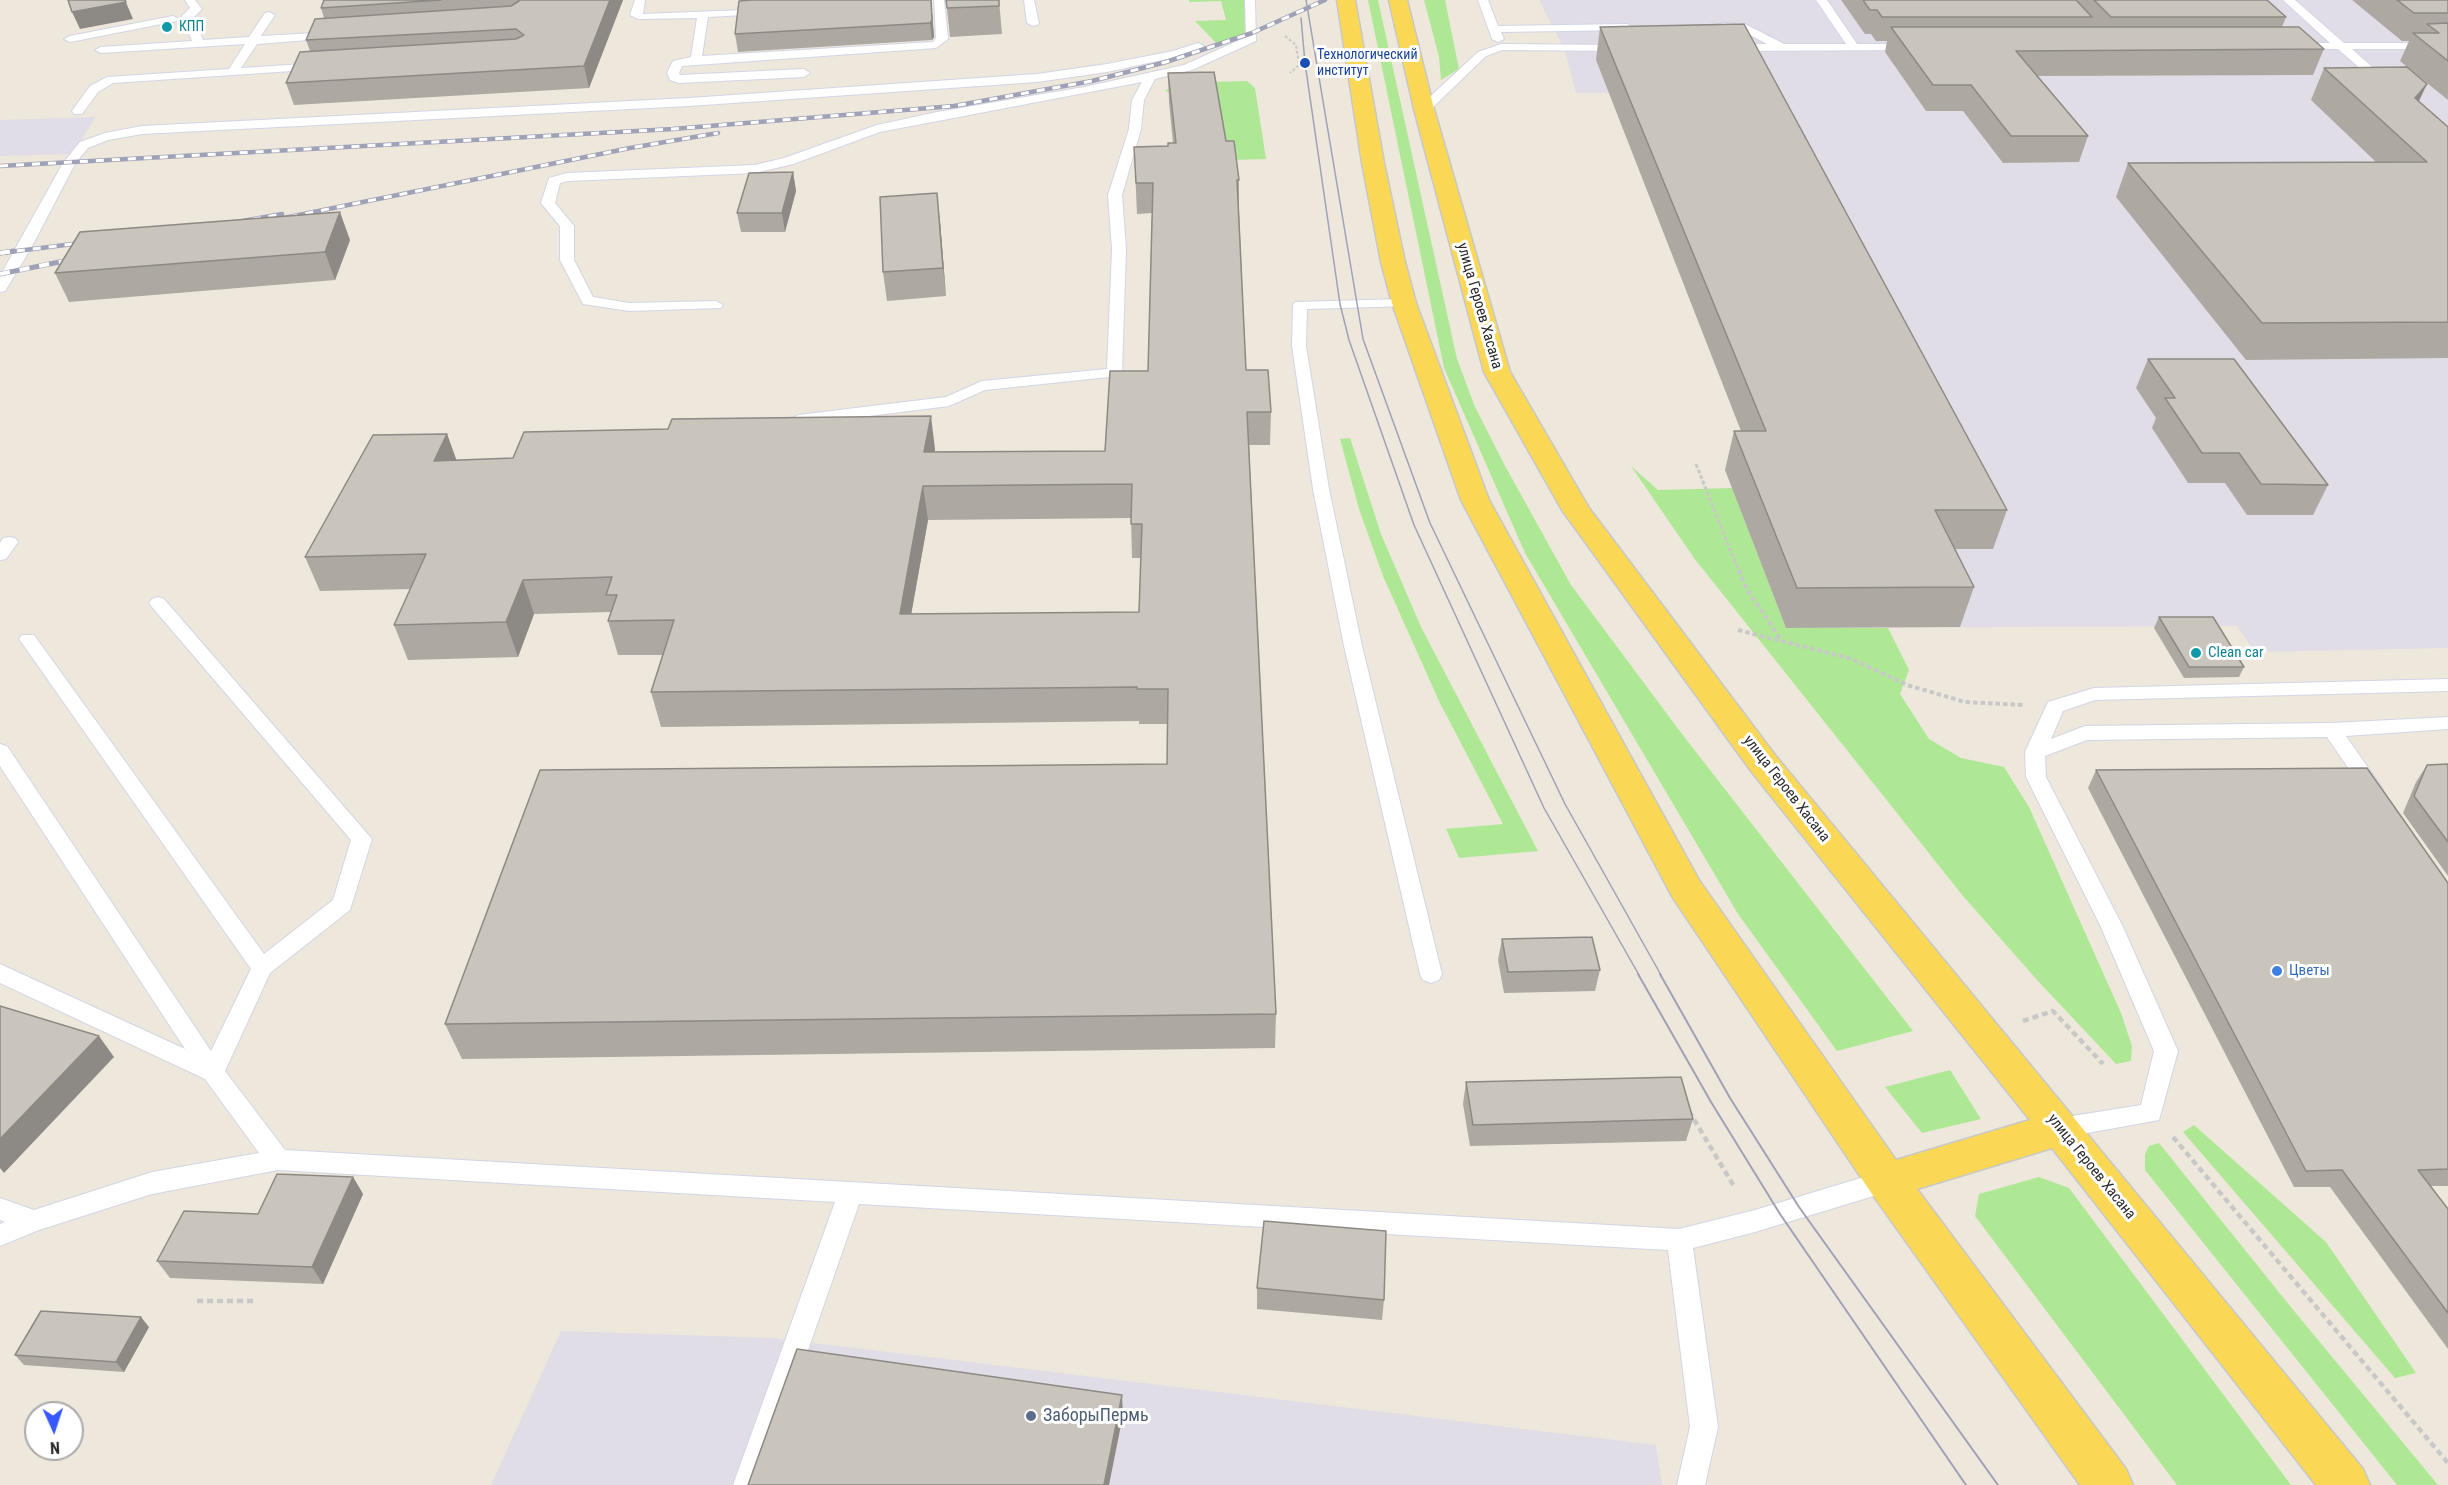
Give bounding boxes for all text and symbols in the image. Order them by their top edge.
place label: КПП [179,19,204,35]
marker: КПП [160,20,174,34]
place label: Технологический институт [1317,47,1418,80]
marker: Технологический институт [1298,56,1312,70]
street label: улица Героев Хасана [1452,241,1506,371]
place label: Clean car [2208,644,2264,662]
marker: Clean car [2189,646,2203,660]
street label: улица Героев Хасана [1739,732,1833,846]
place label: Цветы [2289,962,2330,980]
marker: Цветы [2270,964,2284,978]
street label: улица Героев Хасана [2043,1111,2139,1223]
north arrow [24,1401,84,1461]
place label: ЗаборыПермь [1043,1405,1149,1427]
marker: ЗаборыПермь [1024,1409,1038,1423]
text: N [49,1438,60,1457]

